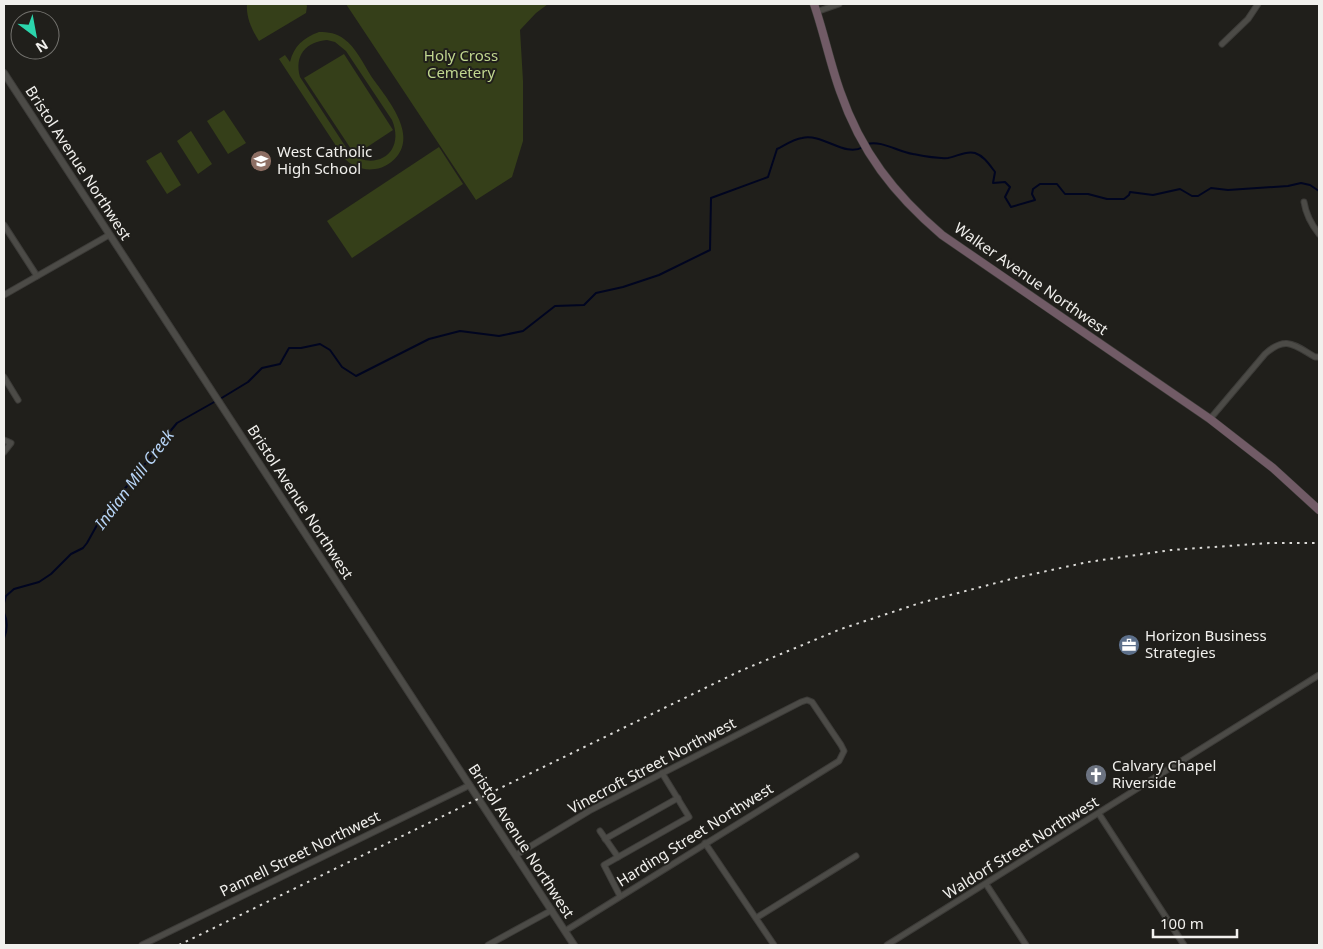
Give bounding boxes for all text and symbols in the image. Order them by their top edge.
north arrow [10,10,60,60]
text: N [32,35,52,58]
park label: Holy Cross Cemetery [424,45,498,82]
street label: Bristol Avenue Northwest [21,82,137,244]
place label: West Catholic High School [277,141,372,178]
school or university icon: West Catholic High School [249,149,273,173]
street label: Walker Avenue Northwest [951,217,1113,339]
street label: Bristol Avenue Northwest [243,421,359,583]
water label: Indian Mill Creek [89,424,179,534]
place label: Horizon Business Strategies [1145,625,1267,662]
office icon: Horizon Business Strategies [1117,633,1141,657]
street label: Vinecroft Street Northwest [564,712,739,818]
place label: Calvary Chapel Riverside [1112,755,1216,792]
street label: Bristol Avenue Northwest [464,760,580,922]
church icon: Calvary Chapel Riverside [1084,763,1108,787]
street label: Harding Street Northwest [612,777,777,891]
street label: Waldorf Street Northwest [939,791,1102,903]
street label: Pannell Street Northwest [216,805,384,901]
scale bar [1153,906,1237,938]
text: 100 m [1160,913,1204,933]

